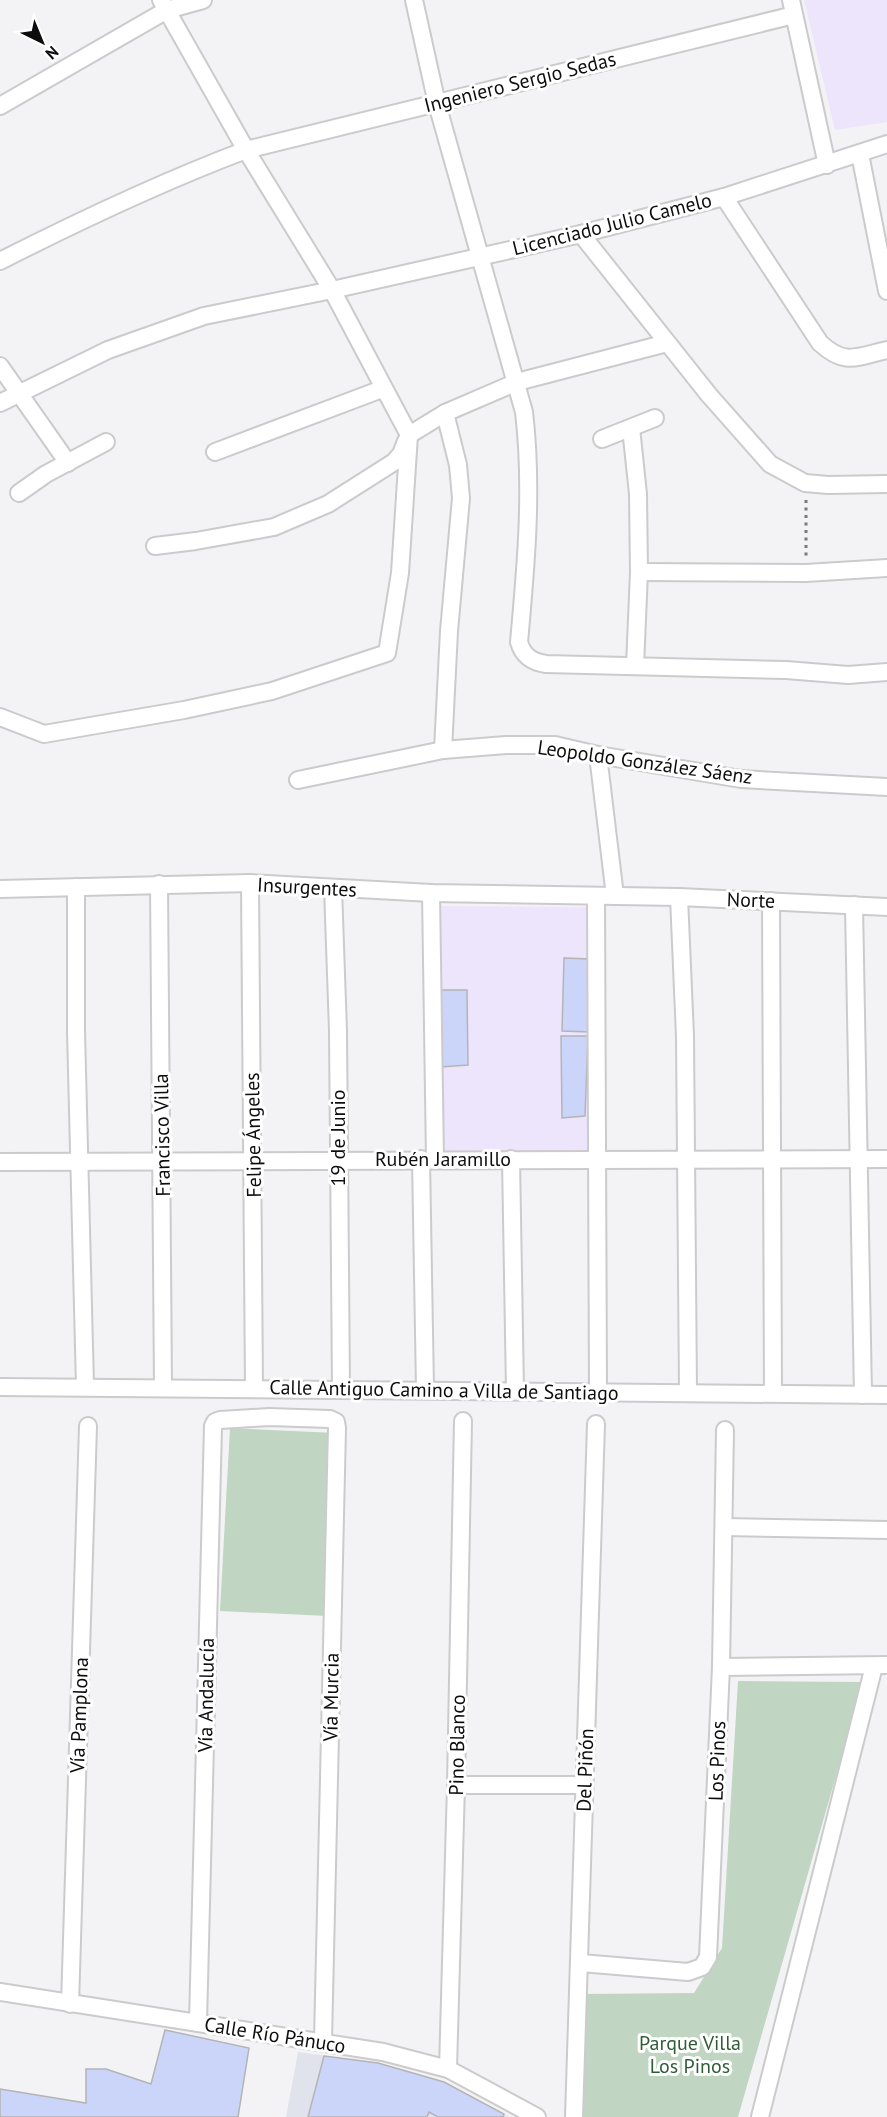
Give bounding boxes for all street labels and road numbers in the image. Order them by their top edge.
street label: Ingeniero Sergio Sedas [421,46,619,118]
street label: Licenciado Julio Camelo [510,187,714,261]
street label: Leopoldo González Sáenz [536,734,754,790]
street label: Insurgentes [257,871,357,903]
street label: Norte [726,886,776,914]
street label: Felipe Ángeles [239,1072,267,1198]
street label: Francisco Villa [148,1073,176,1197]
street label: 19 de Junio [325,1089,351,1187]
street label: Rubén Jaramillo [375,1146,511,1172]
street label: Calle Antiguo Camino a Villa de Santiago [269,1374,619,1406]
street label: Vía Andalucía [192,1637,220,1754]
street label: Vía Murcia [317,1652,345,1743]
street label: Vía Pamplona [64,1657,94,1774]
street label: Pino Blanco [443,1694,471,1796]
street label: Los Pinos [703,1720,731,1802]
street label: Del Piñón [571,1728,599,1812]
street label: Calle Río Pánuco [202,2011,348,2059]

